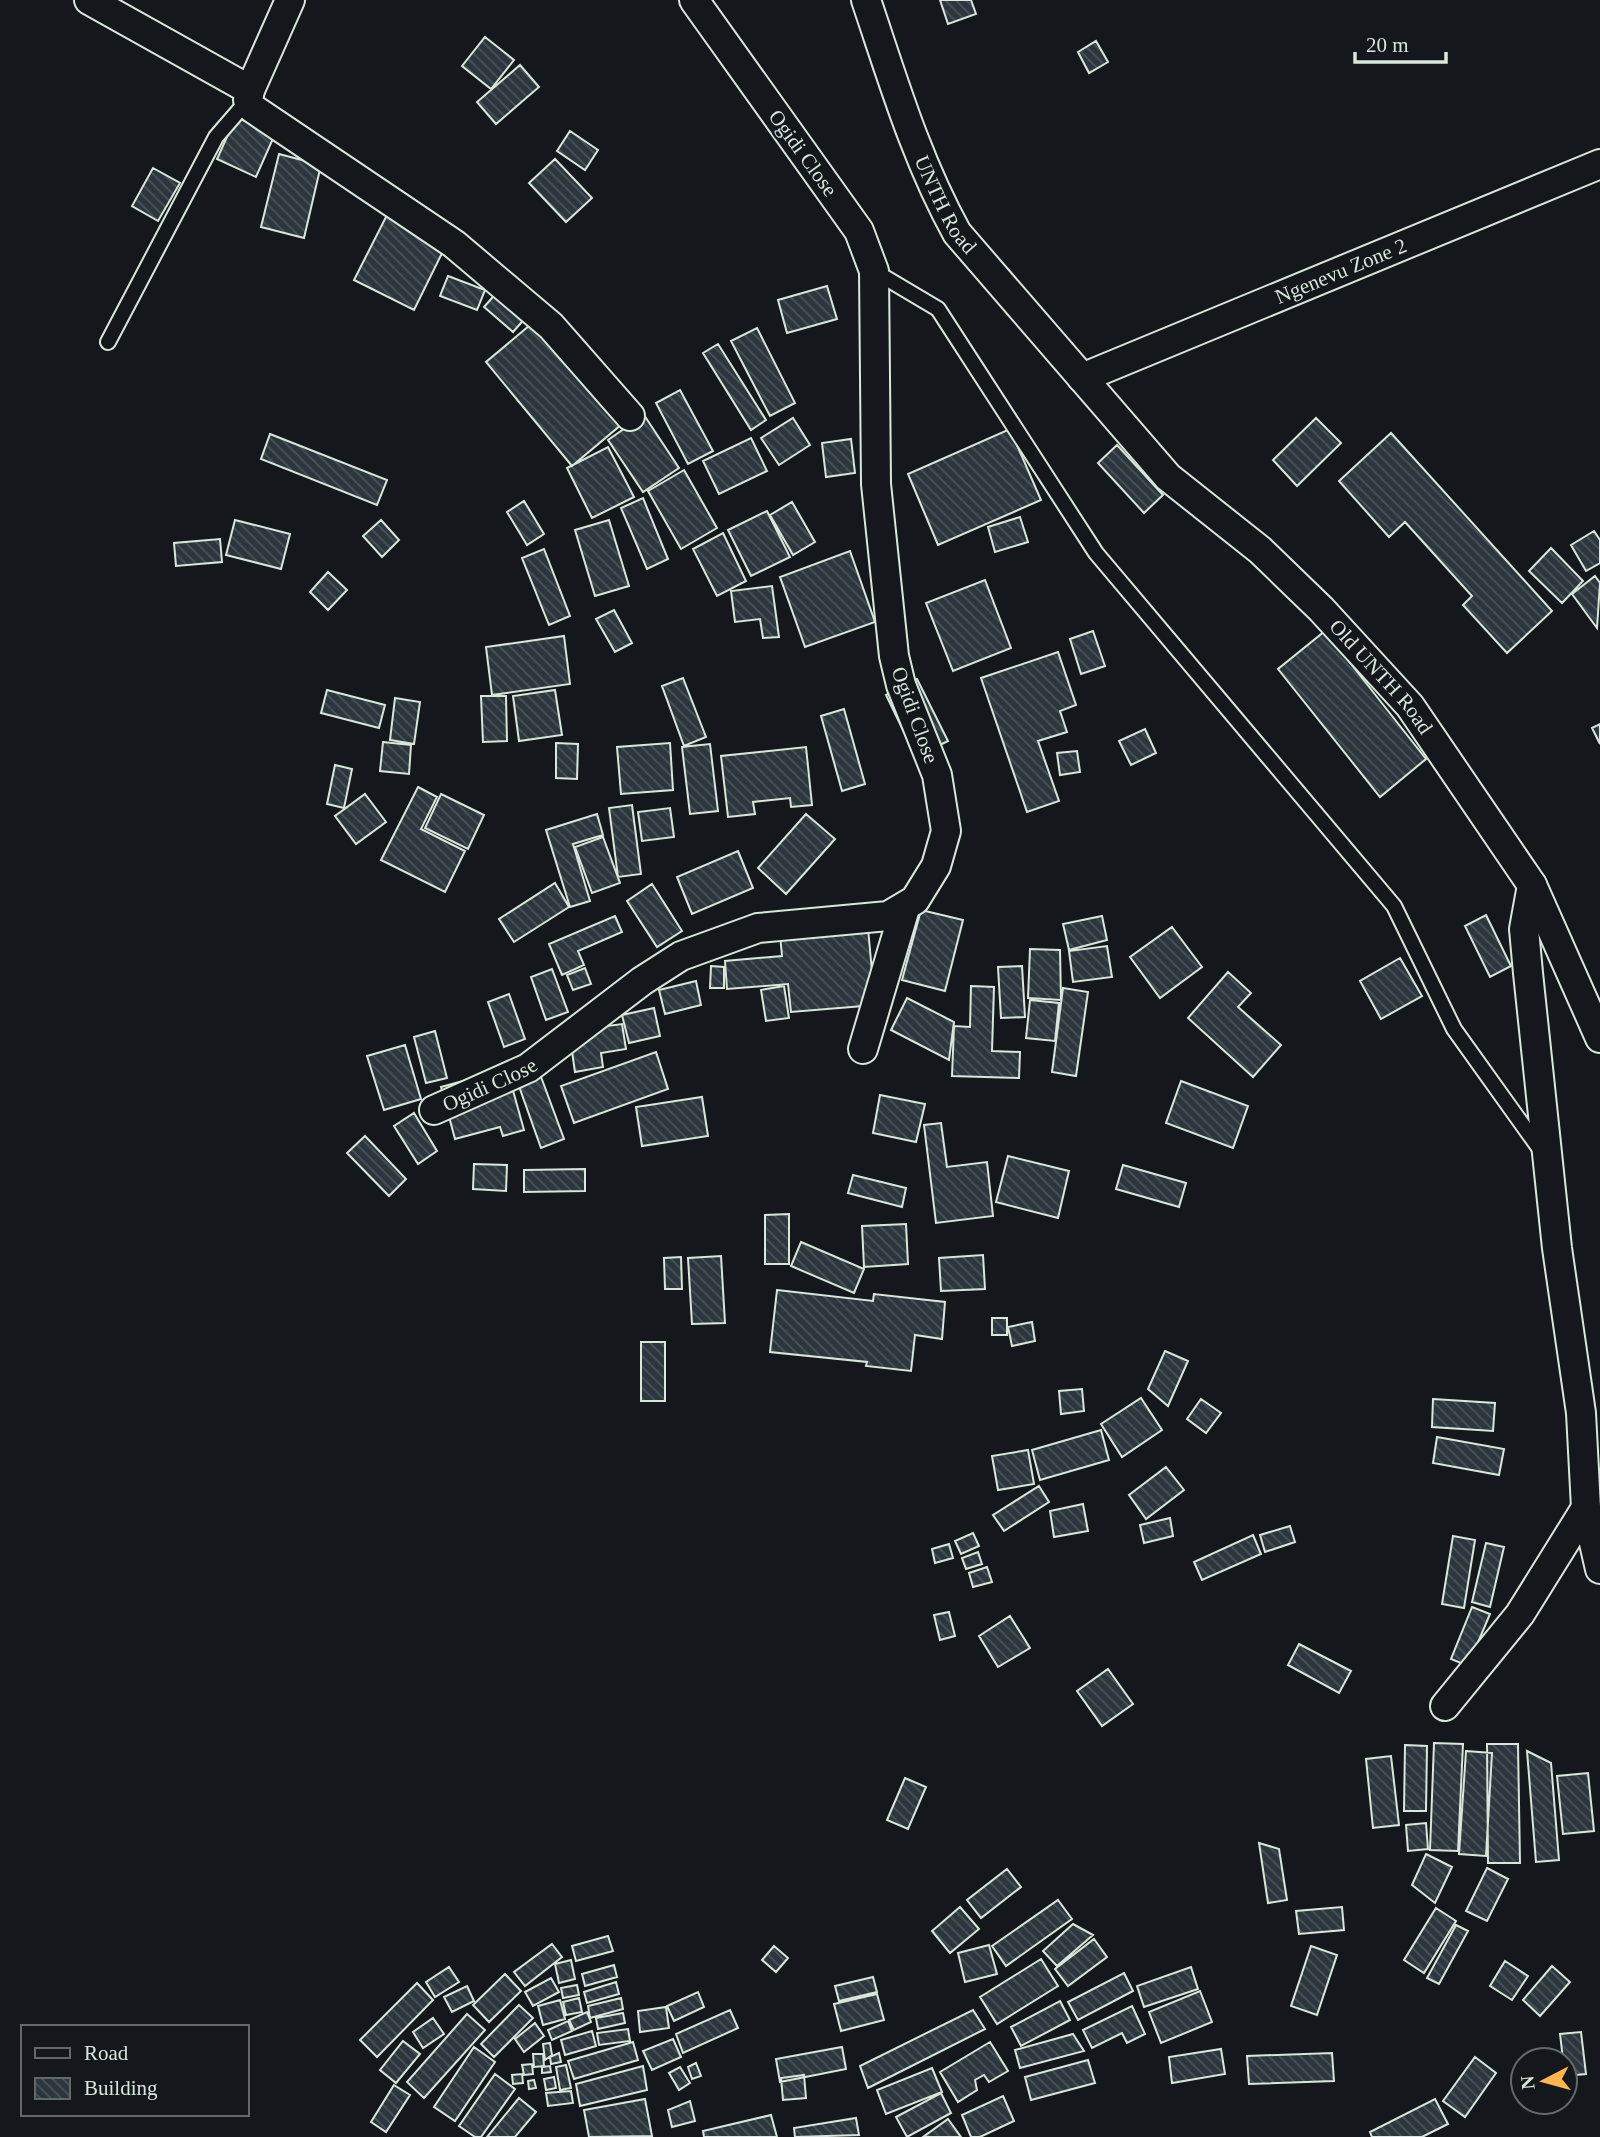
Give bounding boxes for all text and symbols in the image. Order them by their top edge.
scale bar [1355,21,1446,65]
text: 20 m [1366,33,1409,57]
street label: Ogidi Close [764,105,842,201]
street label: UNTH Road [910,152,982,259]
street label: Ngenevu Zone 2 [1272,233,1410,309]
street label: Old UNTH Road [1324,614,1438,739]
street label: Ogidi Close [886,663,944,767]
street label: Ogidi Close [439,1053,542,1117]
legend [21,2025,248,2116]
text: Road [84,2041,129,2065]
north arrow [1509,2046,1579,2116]
text: N [1516,2075,1539,2091]
text: Building [84,2076,158,2100]

